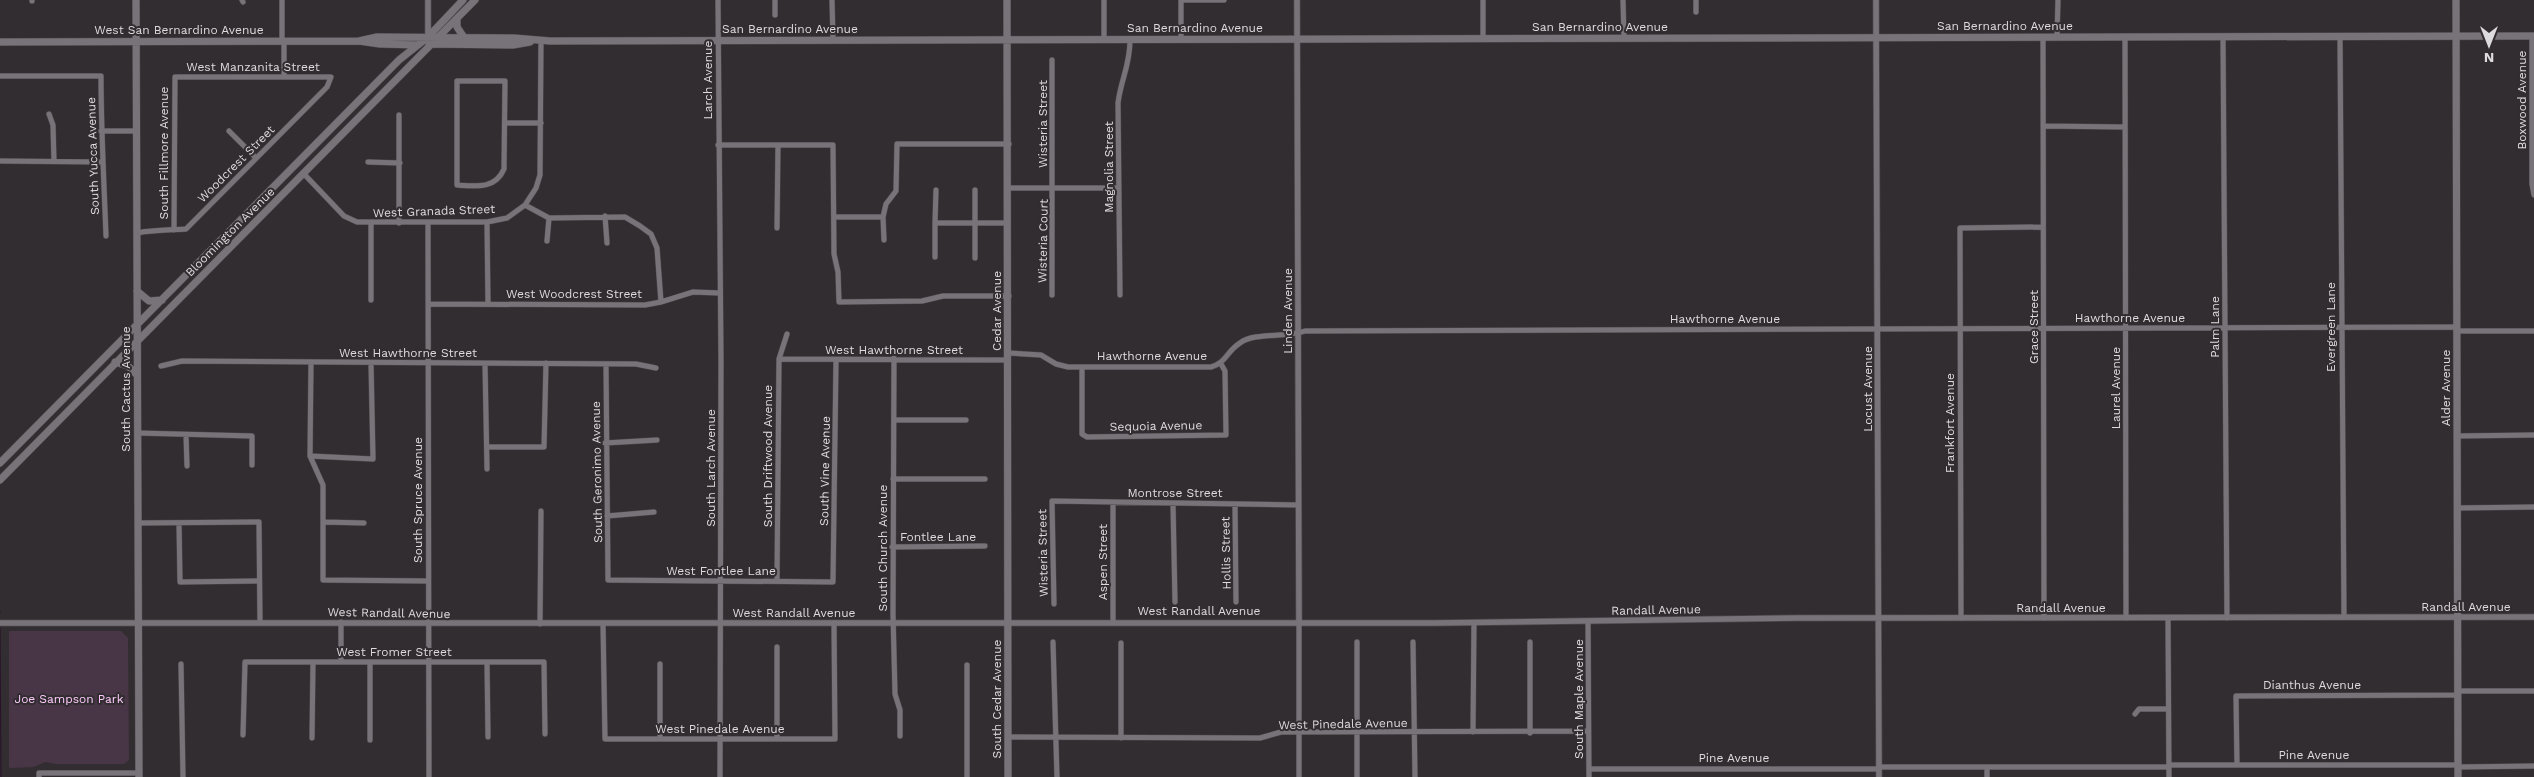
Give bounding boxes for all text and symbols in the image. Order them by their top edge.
street label: San Bernardino Avenue [1937,19,2073,33]
street label: San Bernardino Avenue [1532,20,1668,34]
north arrow [2464,20,2514,70]
street label: San Bernardino Avenue [1127,21,1263,35]
street label: San Bernardino Avenue [722,22,858,36]
street label: West San Bernardino Avenue [94,23,264,37]
street label: Larch Avenue [701,40,715,119]
text: N [2484,50,2494,66]
street label: Boxwood Avenue [2515,50,2529,150]
street label: West Manzanita Street [186,60,320,74]
street label: Wisteria Street [1036,80,1050,168]
street label: South Fillmore Avenue [157,86,171,220]
street label: South Yucca Avenue [84,97,102,215]
street label: Magnolia Street [1102,121,1116,213]
street label: Woodcrest Street [195,123,277,205]
street label: Bloomington Avenue [183,185,277,279]
street label: Wisteria Court [1035,199,1051,283]
street label: West Granada Street [373,202,495,220]
street label: Linden Avenue [1281,268,1295,354]
street label: Cedar Avenue [990,271,1004,351]
street label: Evergreen Lane [2324,282,2338,372]
street label: West Woodcrest Street [506,287,642,301]
street label: Grace Street [2027,290,2041,364]
street label: Palm Lane [2208,296,2222,358]
street label: Hawthorne Avenue [2075,311,2185,325]
street label: Hawthorne Avenue [1670,312,1780,326]
street label: South Cactus Avenue [119,326,133,452]
street label: West Hawthorne Street [825,343,963,357]
street label: West Hawthorne Street [339,346,477,360]
street label: Locust Avenue [1861,346,1875,432]
street label: Laurel Avenue [2109,347,2123,429]
street label: Hawthorne Avenue [1097,349,1207,363]
street label: Alder Avenue [2439,350,2453,426]
street label: Frankfort Avenue [1943,373,1957,473]
street label: South Driftwood Avenue [761,385,775,527]
street label: South Geronimo Avenue [589,401,605,543]
street label: South Larch Avenue [704,409,718,527]
street label: South Vine Avenue [817,416,833,526]
street label: Sequoia Avenue [1110,418,1202,434]
street label: South Spruce Avenue [411,437,425,563]
street label: South Church Avenue [876,485,890,611]
street label: Montrose Street [1127,486,1223,500]
street label: Wisteria Street [1035,509,1051,597]
street label: Hollis Street [1218,516,1234,590]
street label: Aspen Street [1096,524,1110,600]
street label: Fontlee Lane [900,530,976,544]
street label: West Fontlee Lane [666,564,776,578]
street label: Randall Avenue [2421,600,2511,614]
street label: Randall Avenue [2016,601,2106,615]
street label: Randall Avenue [1611,602,1701,618]
street label: West Randall Avenue [1138,604,1261,618]
street label: West Randall Avenue [327,605,451,621]
street label: West Randall Avenue [733,606,856,620]
street label: South Cedar Avenue [990,639,1004,759]
street label: South Maple Avenue [1572,639,1586,759]
street label: West Fromer Street [336,645,452,659]
street label: Dianthus Avenue [2263,678,2361,692]
park label: Joe Sampson Park [14,692,124,706]
street label: West Pinedale Avenue [1278,716,1408,732]
street label: West Pinedale Avenue [655,722,785,736]
street label: Pine Avenue [2279,748,2350,762]
street label: Pine Avenue [1699,751,1770,765]

